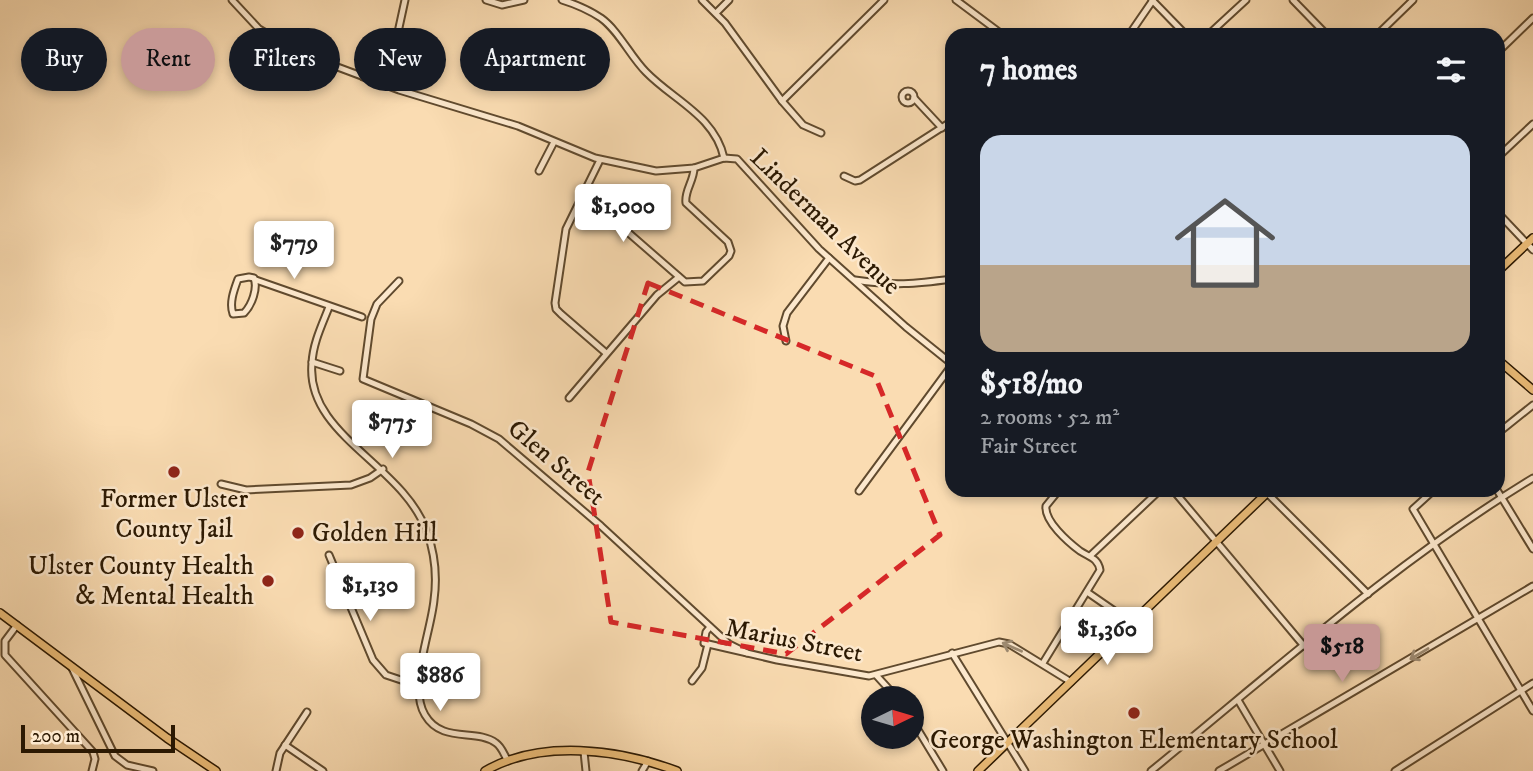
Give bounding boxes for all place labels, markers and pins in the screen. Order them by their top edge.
pin: $1,000 [566,184,680,244]
pin: $779 [253,222,335,281]
pin: $775 [351,400,433,460]
marker: Former Ulster County Jail [166,464,182,480]
place label: Former Ulster County Jail [100,483,248,546]
place label: Golden Hill [312,517,438,550]
marker: Golden Hill [290,525,306,541]
place label: Ulster County Health & Mental Health [28,550,254,613]
pin: $1,130 [313,564,427,623]
marker: Ulster County Health & Mental Health [260,573,276,589]
pin: $1,360 [1050,608,1164,667]
pin: $518 [1301,624,1383,684]
pin: $886 [399,654,481,713]
marker: George Washington Elementary School [1126,705,1142,721]
place label: George Washington Elementary School [930,724,1338,757]

